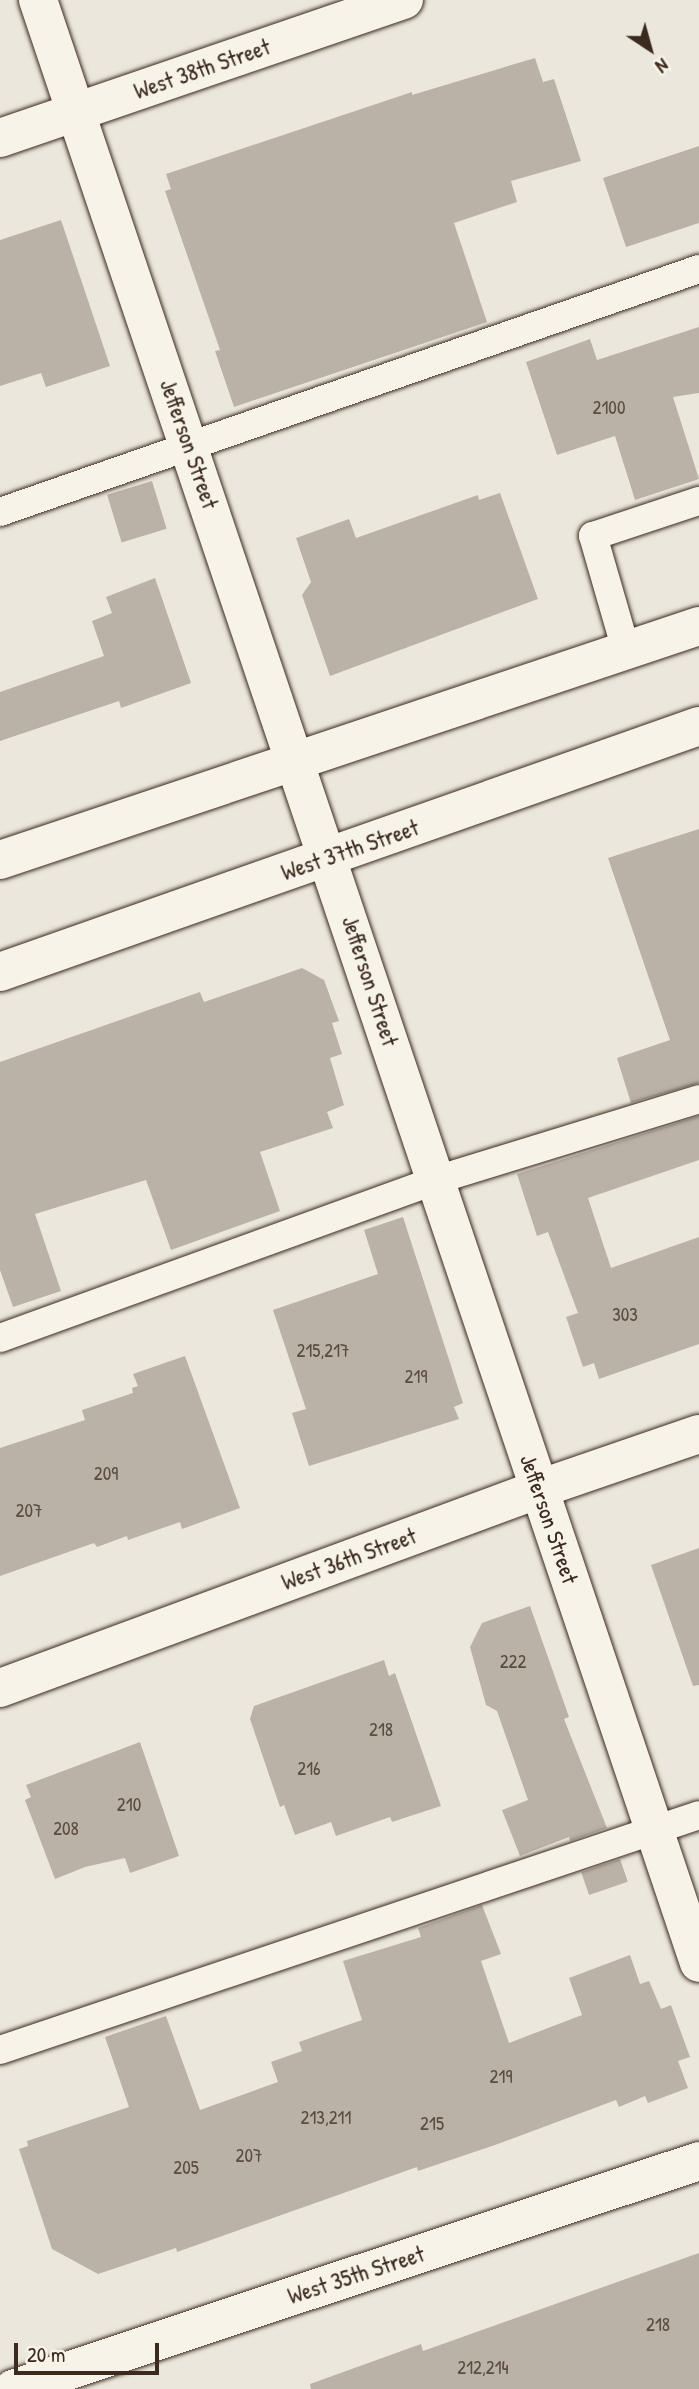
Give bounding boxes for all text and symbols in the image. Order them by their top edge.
north arrow [615,14,685,84]
street label: West 38th Street [130,33,274,105]
text: N [651,52,674,79]
street label: Jefferson Street [154,376,224,512]
house number: 2100 [593,397,625,419]
street label: West 37th Street [278,814,422,886]
street label: Jefferson Street [336,912,404,1050]
house number: 303 [612,1304,638,1326]
house number: 215,217 [297,1340,349,1362]
house number: 219 [405,1366,427,1388]
street label: Jefferson Street [514,1451,584,1587]
house number: 209 [94,1463,118,1485]
house number: 207 [16,1500,42,1522]
street label: West 36th Street [278,1522,420,1596]
house number: 222 [500,1651,526,1673]
house number: 218 [369,1719,393,1741]
house number: 216 [297,1758,321,1780]
house number: 210 [117,1794,141,1816]
house number: 208 [53,1818,79,1840]
house number: 219 [490,2066,512,2088]
house number: 213,211 [301,2107,351,2129]
house number: 215 [420,2113,444,2135]
house number: 207 [236,2145,262,2167]
house number: 205 [173,2157,199,2179]
street label: West 35th Street [284,2240,428,2310]
house number: 218 [646,2314,670,2336]
scale bar [18,2330,163,2374]
text: 20 m [27,2340,65,2369]
house number: 212,214 [457,2357,509,2379]

